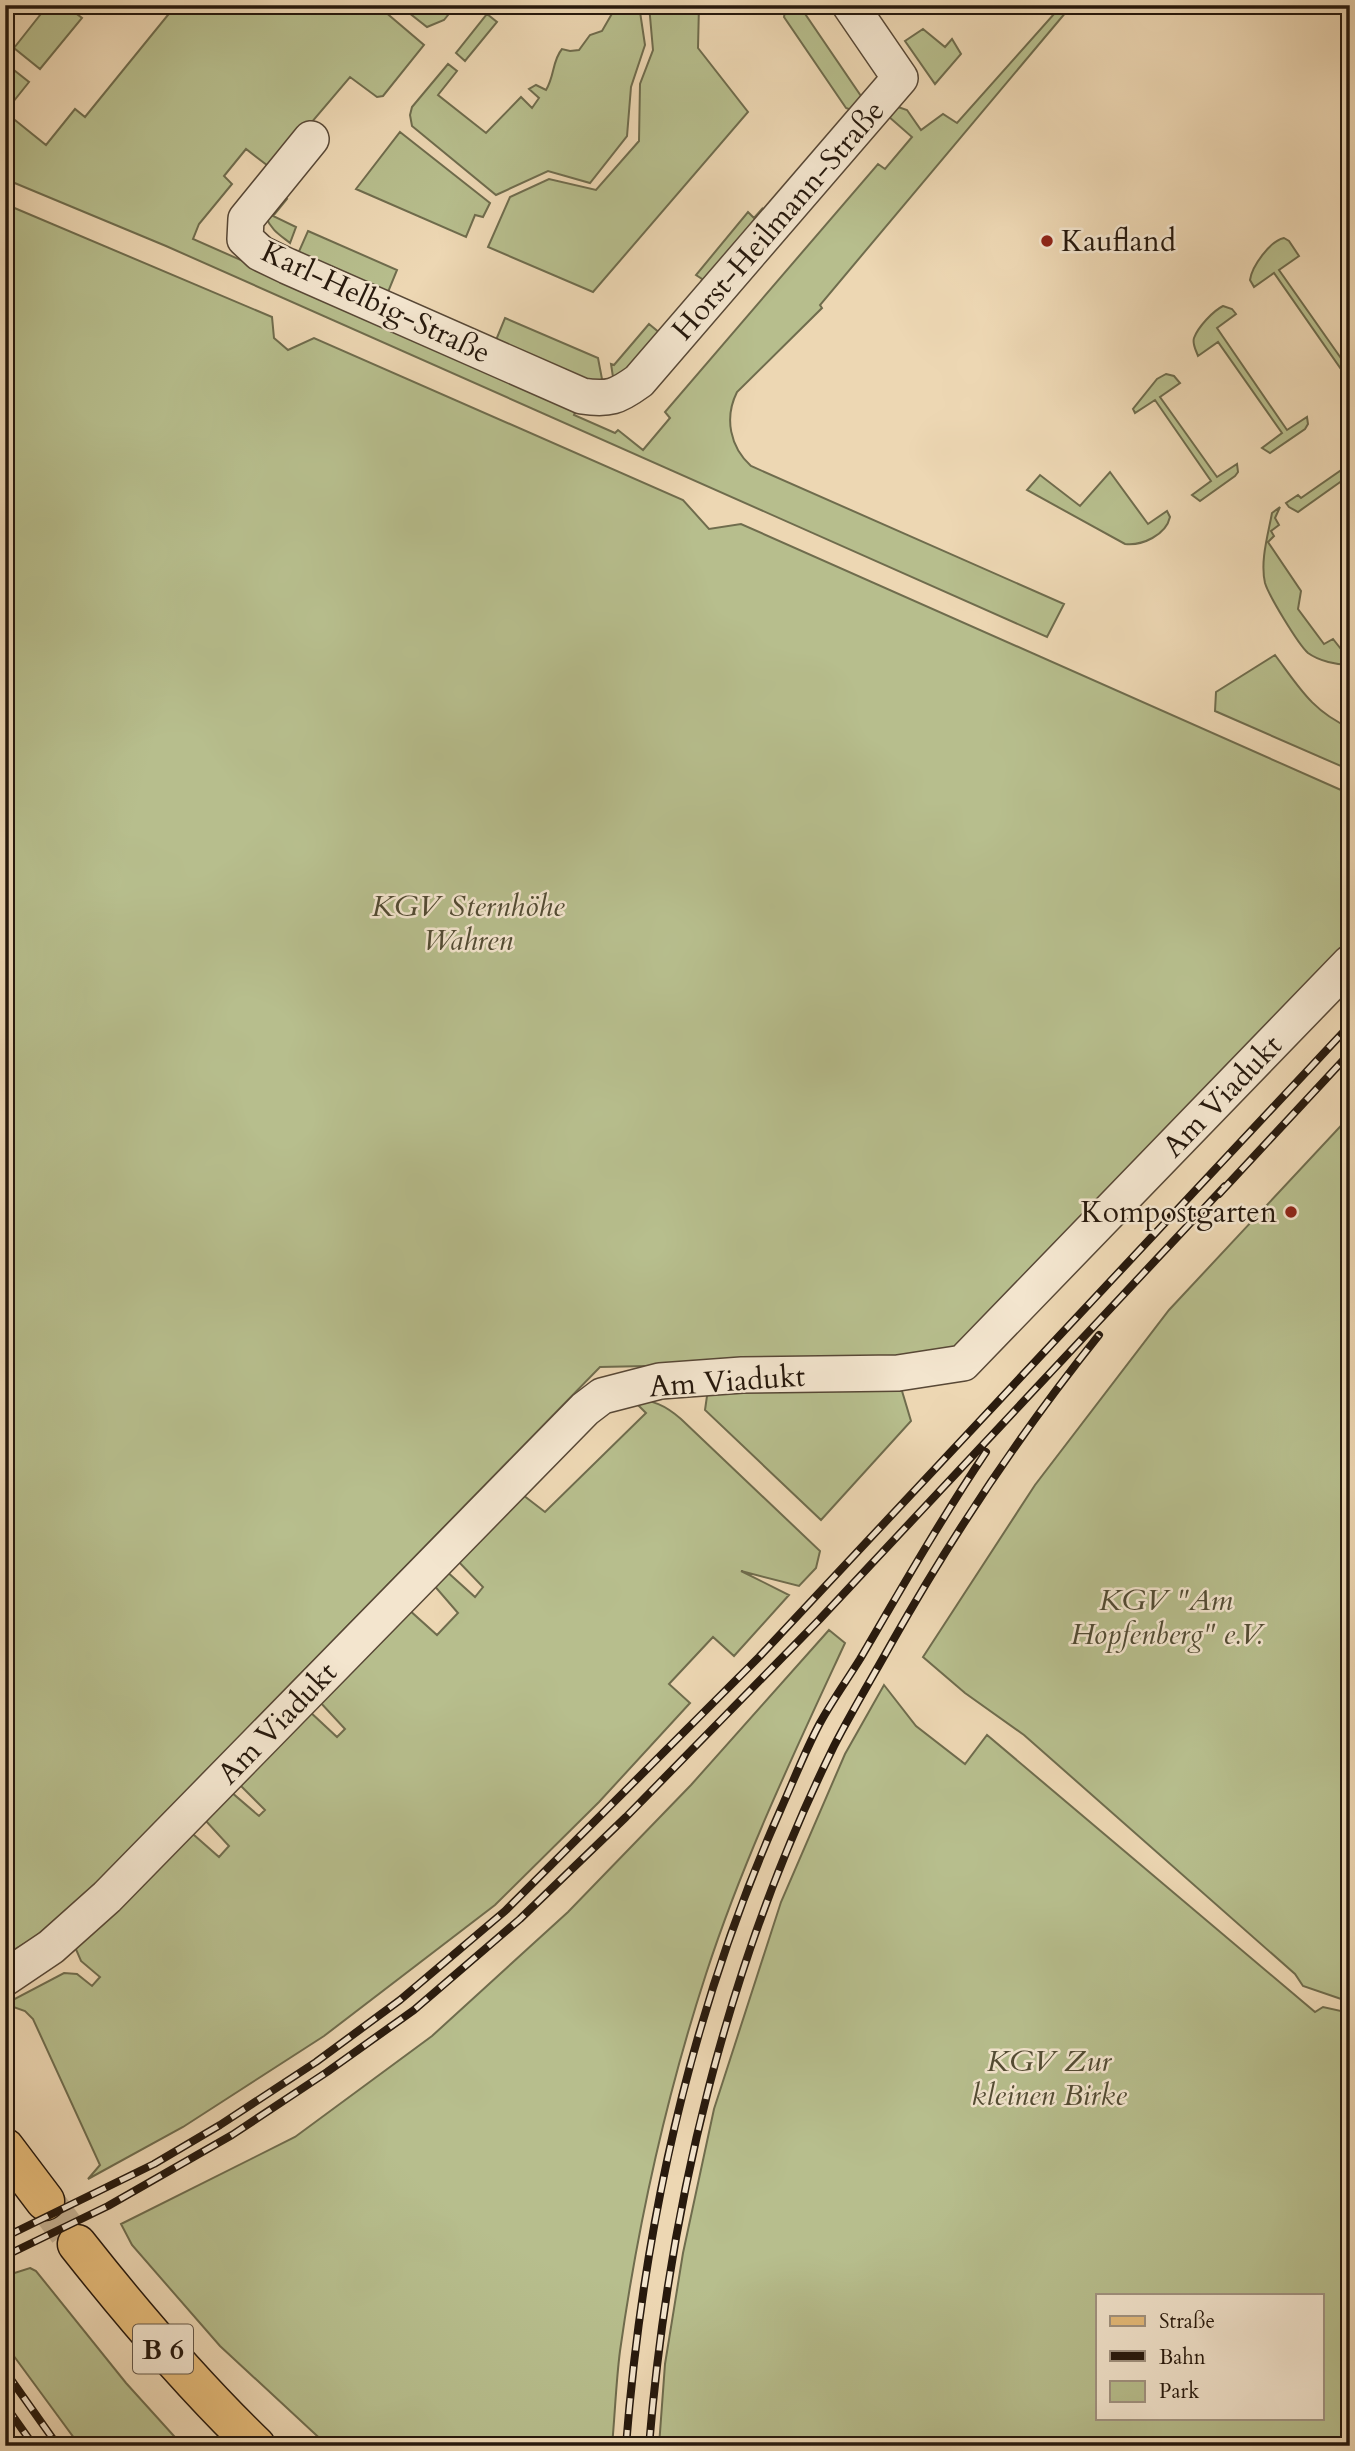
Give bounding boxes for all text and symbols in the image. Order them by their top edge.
street label: Horst-Heilmann-Straße [663,92,894,349]
place label: Kaufland [1061,221,1176,262]
street label: Karl-Helbig-Straße [255,231,497,373]
marker: Kaufland [1039,233,1055,249]
park label: KGV Sternhöhe Wahren [372,886,565,961]
street label: Am Viadukt [1153,1026,1292,1167]
place label: Kompostgarten [1081,1192,1277,1233]
marker: Kompostgarten [1283,1204,1299,1220]
street label: Am Viadukt [648,1356,807,1407]
park label: KGV "Am Hopfenberg" e.V. [1070,1580,1265,1655]
street label: Am Viadukt [208,1653,347,1794]
park label: KGV Zur kleinen Birke [971,2041,1127,2116]
legend [1096,2294,1324,2420]
text: Straße [1159,2307,1215,2336]
road number: B 6 [133,2324,193,2374]
text: Bahn [1159,2343,1206,2372]
text: Park [1159,2377,1200,2406]

